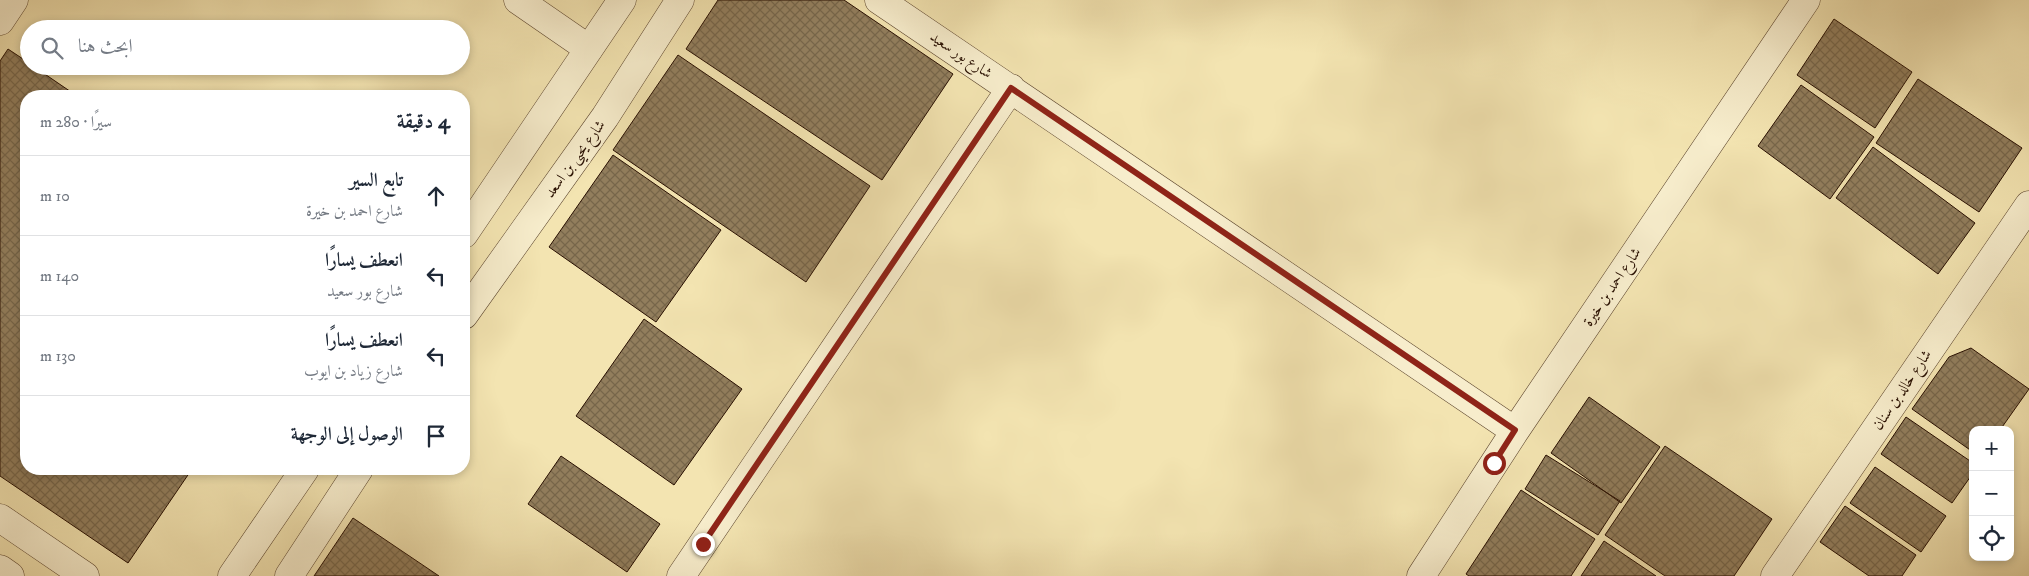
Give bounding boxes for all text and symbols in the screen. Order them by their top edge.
search box [20,20,470,75]
street label: شارع بور سعيد [924,27,996,85]
icon: search [38,34,66,62]
text: ابحث هنا [78,35,133,58]
text: 4 دقيقة [397,109,450,135]
text: سيرًا · 280 m [40,112,112,132]
street label: شارع يحيى بن اسعد [540,116,612,203]
text: تابع السير [349,169,403,192]
icon: ahead [422,182,450,210]
text: 10 m [40,186,70,206]
text: شارع احمد بن خيرة [306,201,403,221]
street label: شارع احمد بن خيرة [1579,244,1648,332]
text: انعطف يسارًا [325,249,403,272]
icon: left [422,262,450,290]
text: 140 m [40,266,79,286]
text: شارع بور سعيد [327,281,403,301]
text: انعطف يسارًا [325,329,403,352]
icon: left [422,342,450,370]
text: 130 m [40,346,76,366]
street label: شارع خالد بن سنان [1868,346,1938,436]
text: شارع زياد بن ايوب [304,361,403,381]
icon: arrive [422,422,450,450]
text: الوصول إلى الوجهة [291,423,403,446]
map controls [1969,426,2014,561]
button: + [1969,426,2014,471]
route start [1483,452,1506,475]
button: − [1969,471,2014,516]
button: locate [1969,516,2014,561]
route end [692,533,715,556]

